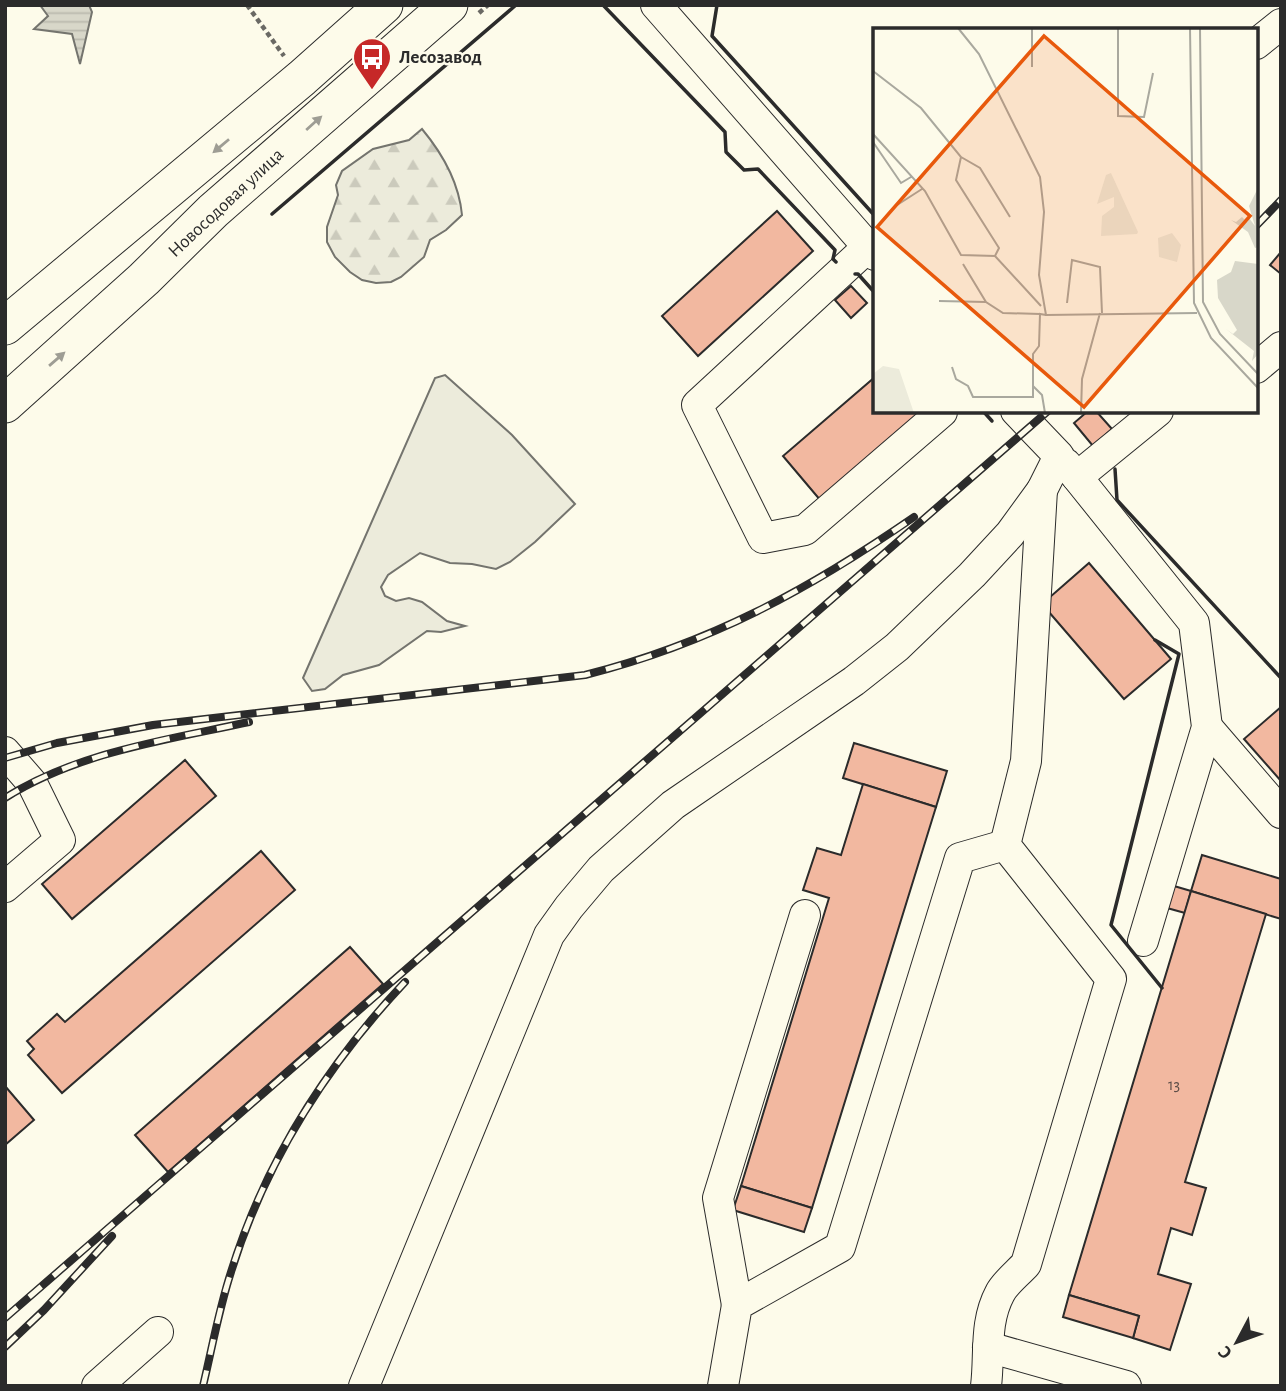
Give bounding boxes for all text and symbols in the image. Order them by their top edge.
inset map [873,28,1258,413]
bus stop icon: Лесозавод [351,36,393,91]
place label: Лесозавод [399,48,482,67]
one-way arrow [305,115,322,131]
one-way arrow [212,138,230,153]
street label: Новосодовая улица [165,145,288,261]
one-way arrow [48,352,65,367]
house number: 13 [1168,1077,1180,1093]
north arrow [1202,1307,1272,1377]
text: С [1215,1342,1236,1362]

